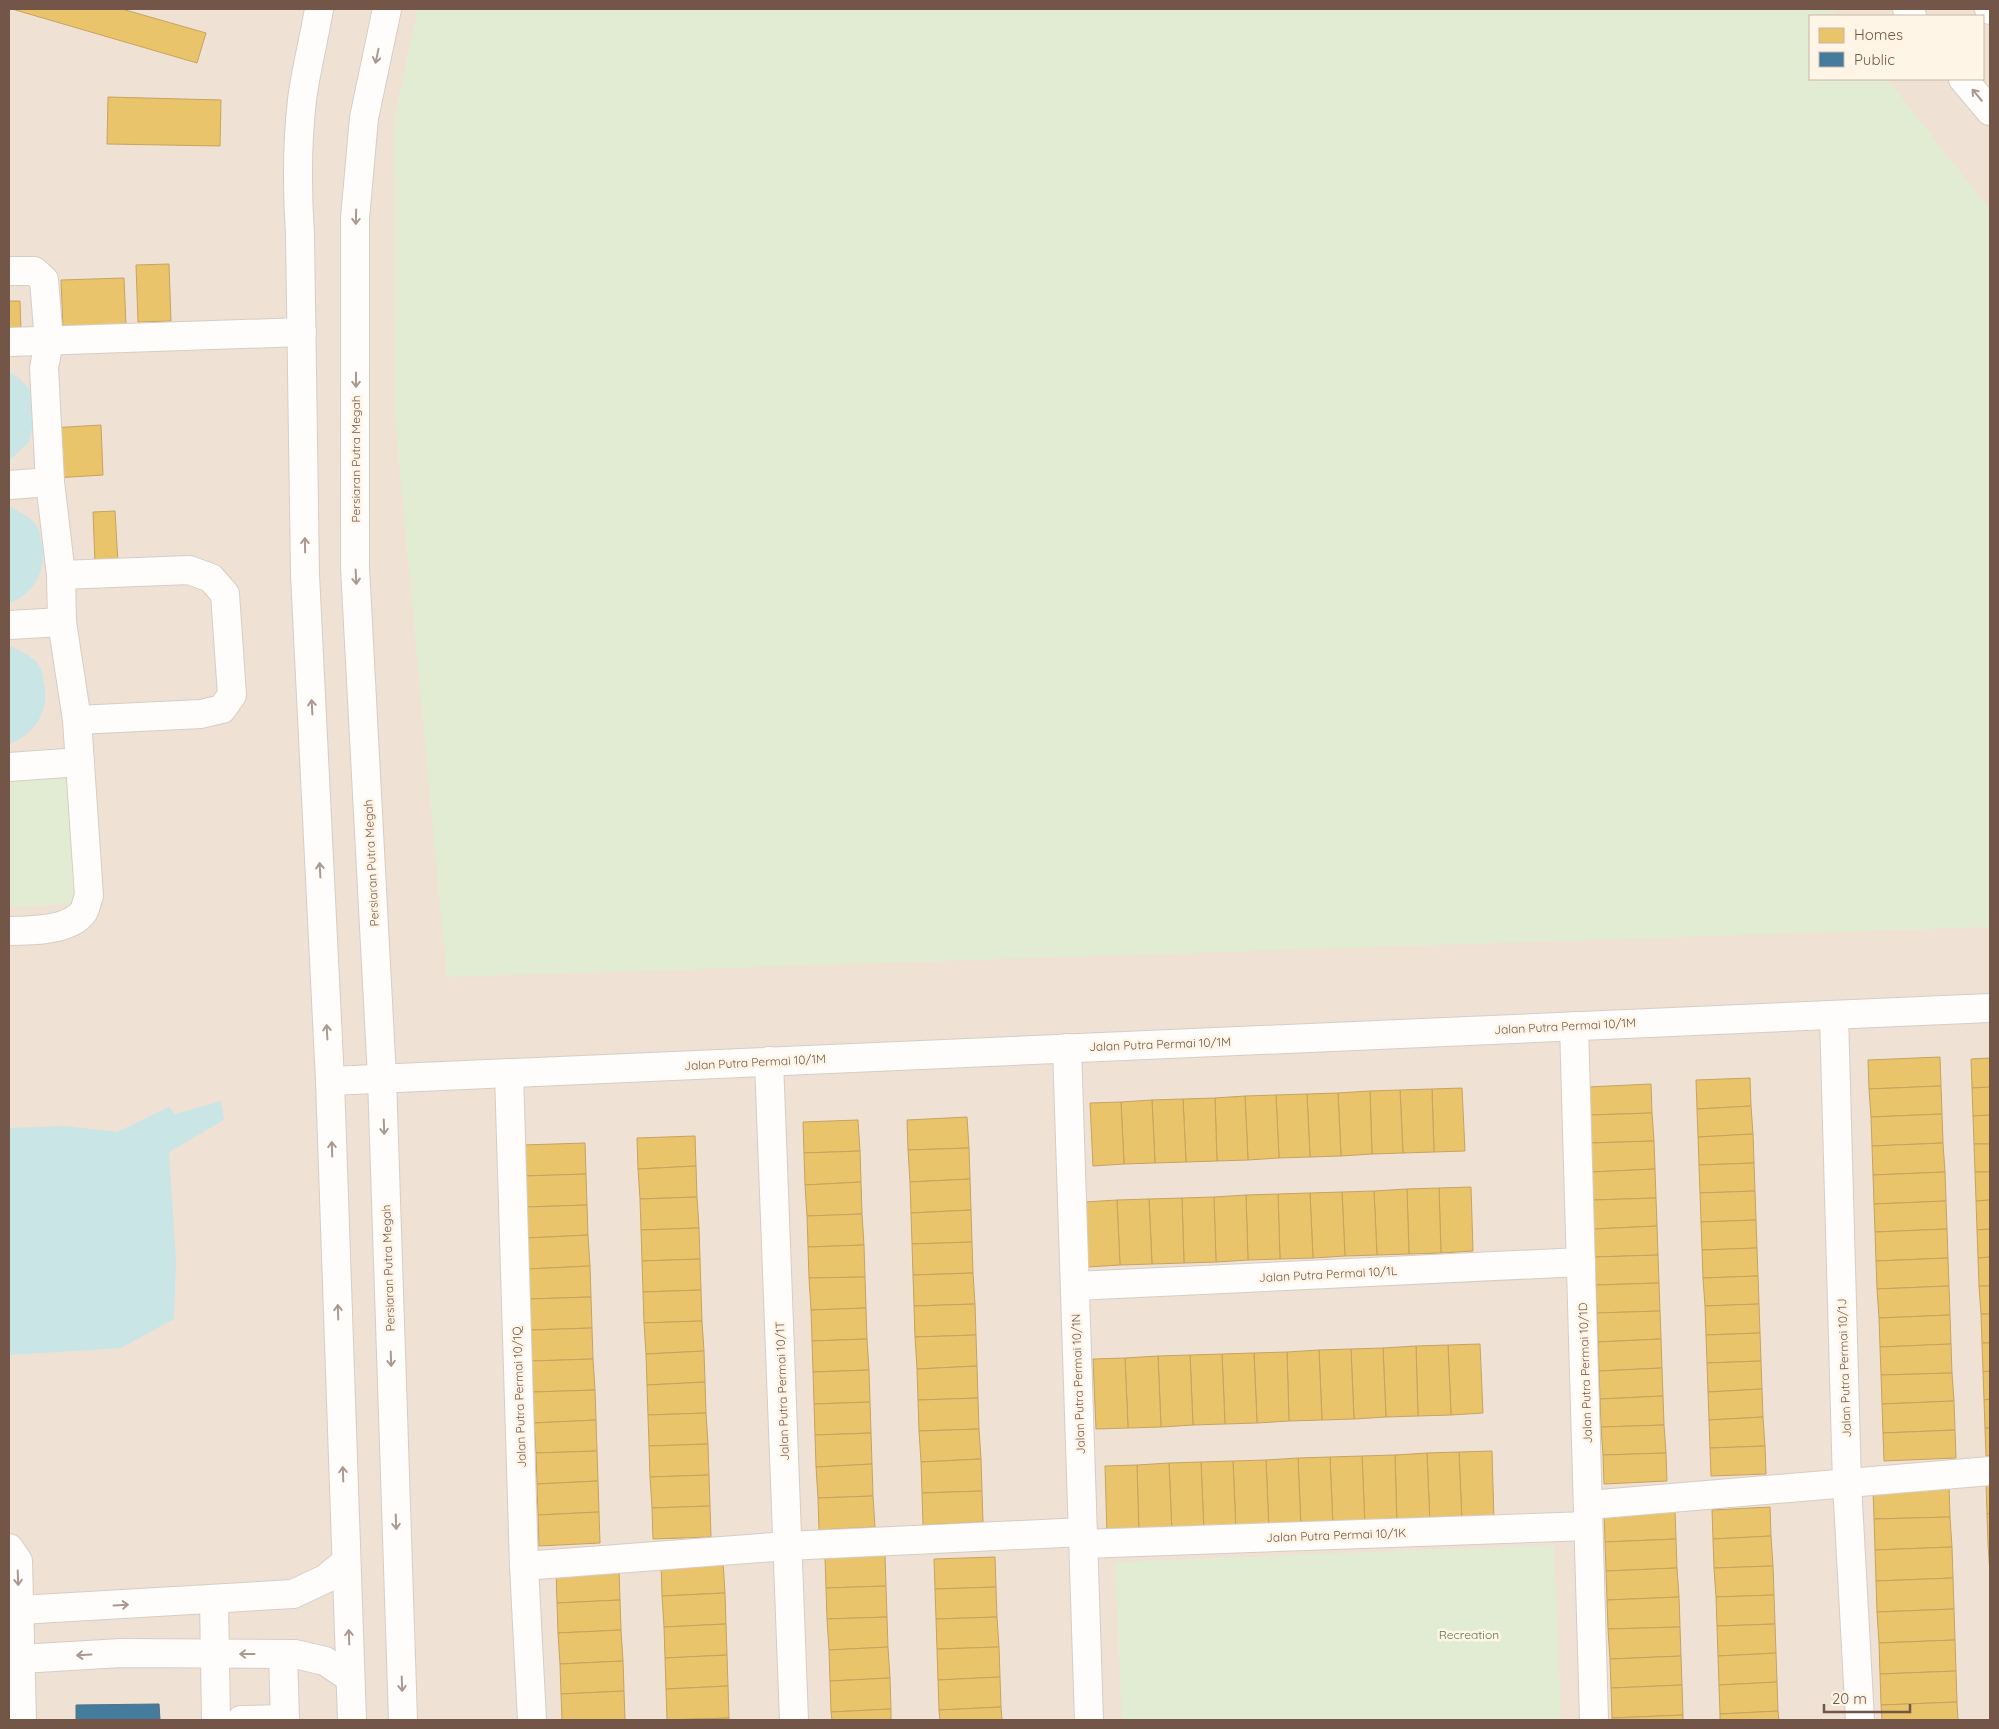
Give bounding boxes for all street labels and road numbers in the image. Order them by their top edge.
street label: Persiaran Putra Megah [348,395,363,523]
street label: Persiaran Putra Megah [360,799,382,927]
street label: Jalan Putra Permai 10/1M [1494,1015,1636,1037]
street label: Jalan Putra Permai 10/1M [1089,1034,1231,1054]
street label: Jalan Putra Permai 10/1M [684,1051,826,1073]
street label: Persiaran Putra Megah [378,1204,398,1332]
street label: Jalan Putra Permai 10/1L [1258,1263,1398,1285]
street label: Jalan Putra Permai 10/1J [1834,1298,1854,1438]
street label: Jalan Putra Permai 10/1D [1575,1302,1595,1444]
street label: Jalan Putra Permai 10/1N [1068,1313,1088,1455]
street label: Jalan Putra Permai 10/1T [772,1321,792,1461]
street label: Jalan Putra Permai 10/1Q [509,1325,529,1468]
street label: Jalan Putra Permai 10/1K [1266,1525,1406,1545]

